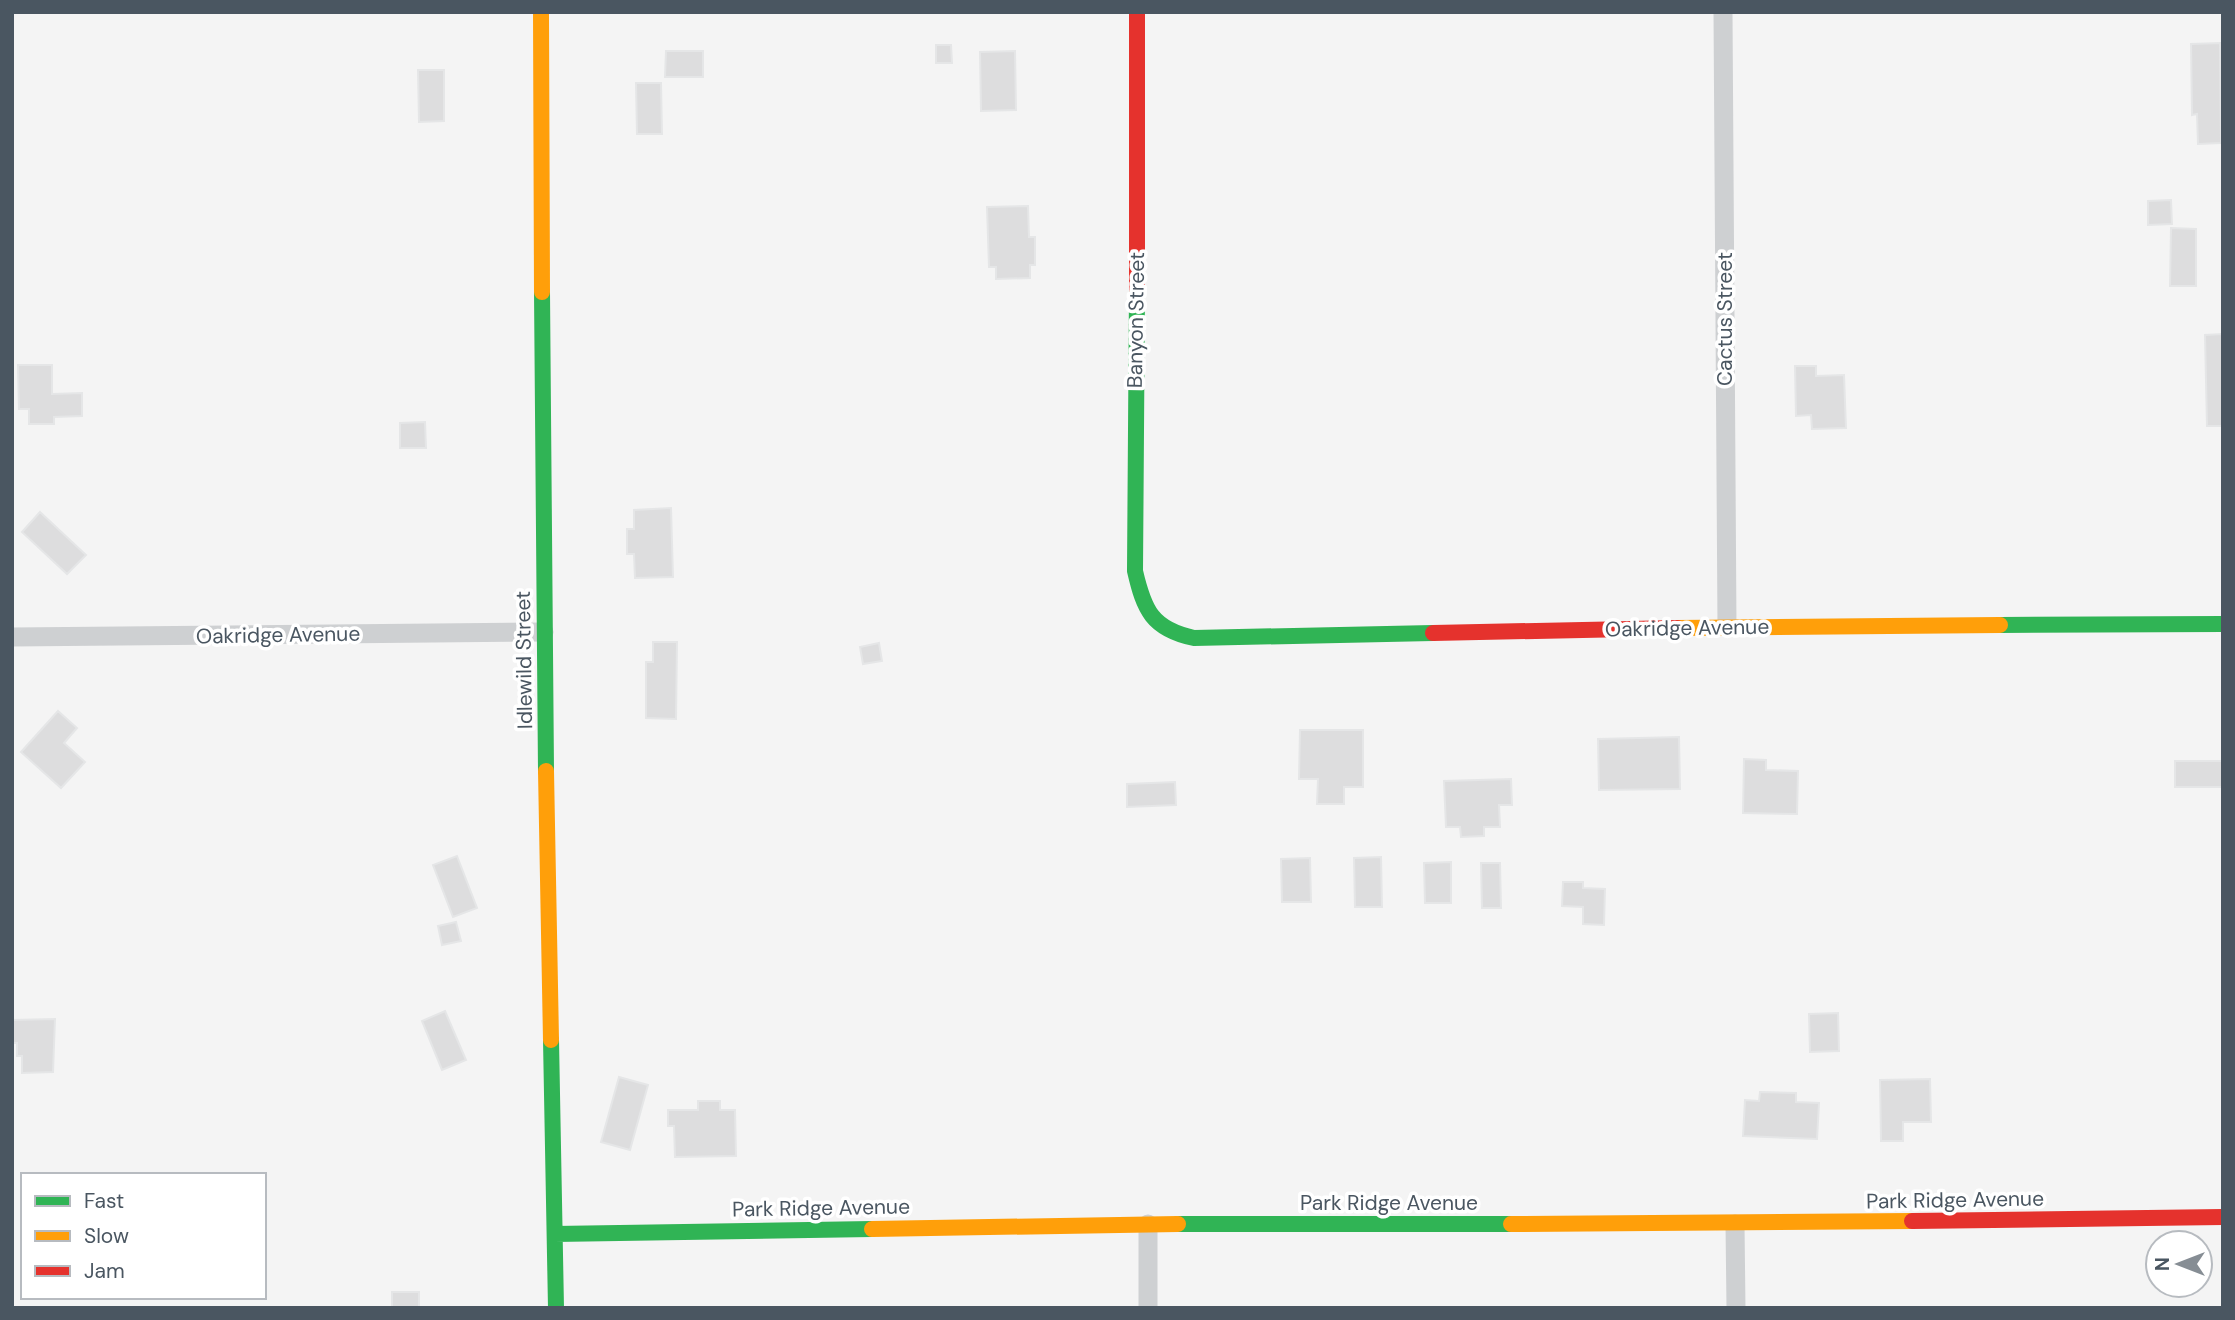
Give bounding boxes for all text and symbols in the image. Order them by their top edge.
street label: Banyon Street [1121,252,1151,388]
street label: Cactus Street [1711,252,1739,386]
street label: Idlewild Street [509,591,539,729]
street label: Oakridge Avenue [1605,613,1770,643]
street label: Oakridge Avenue [196,620,361,650]
legend [21,1173,266,1299]
street label: Park Ridge Avenue [1866,1184,2044,1216]
text: Fast [84,1187,124,1215]
street label: Park Ridge Avenue [1300,1189,1478,1217]
street label: Park Ridge Avenue [732,1192,910,1224]
text: Slow [84,1222,129,1250]
north arrow [2144,1229,2214,1299]
text: Jam [84,1257,125,1285]
text: N [2150,1257,2175,1271]

